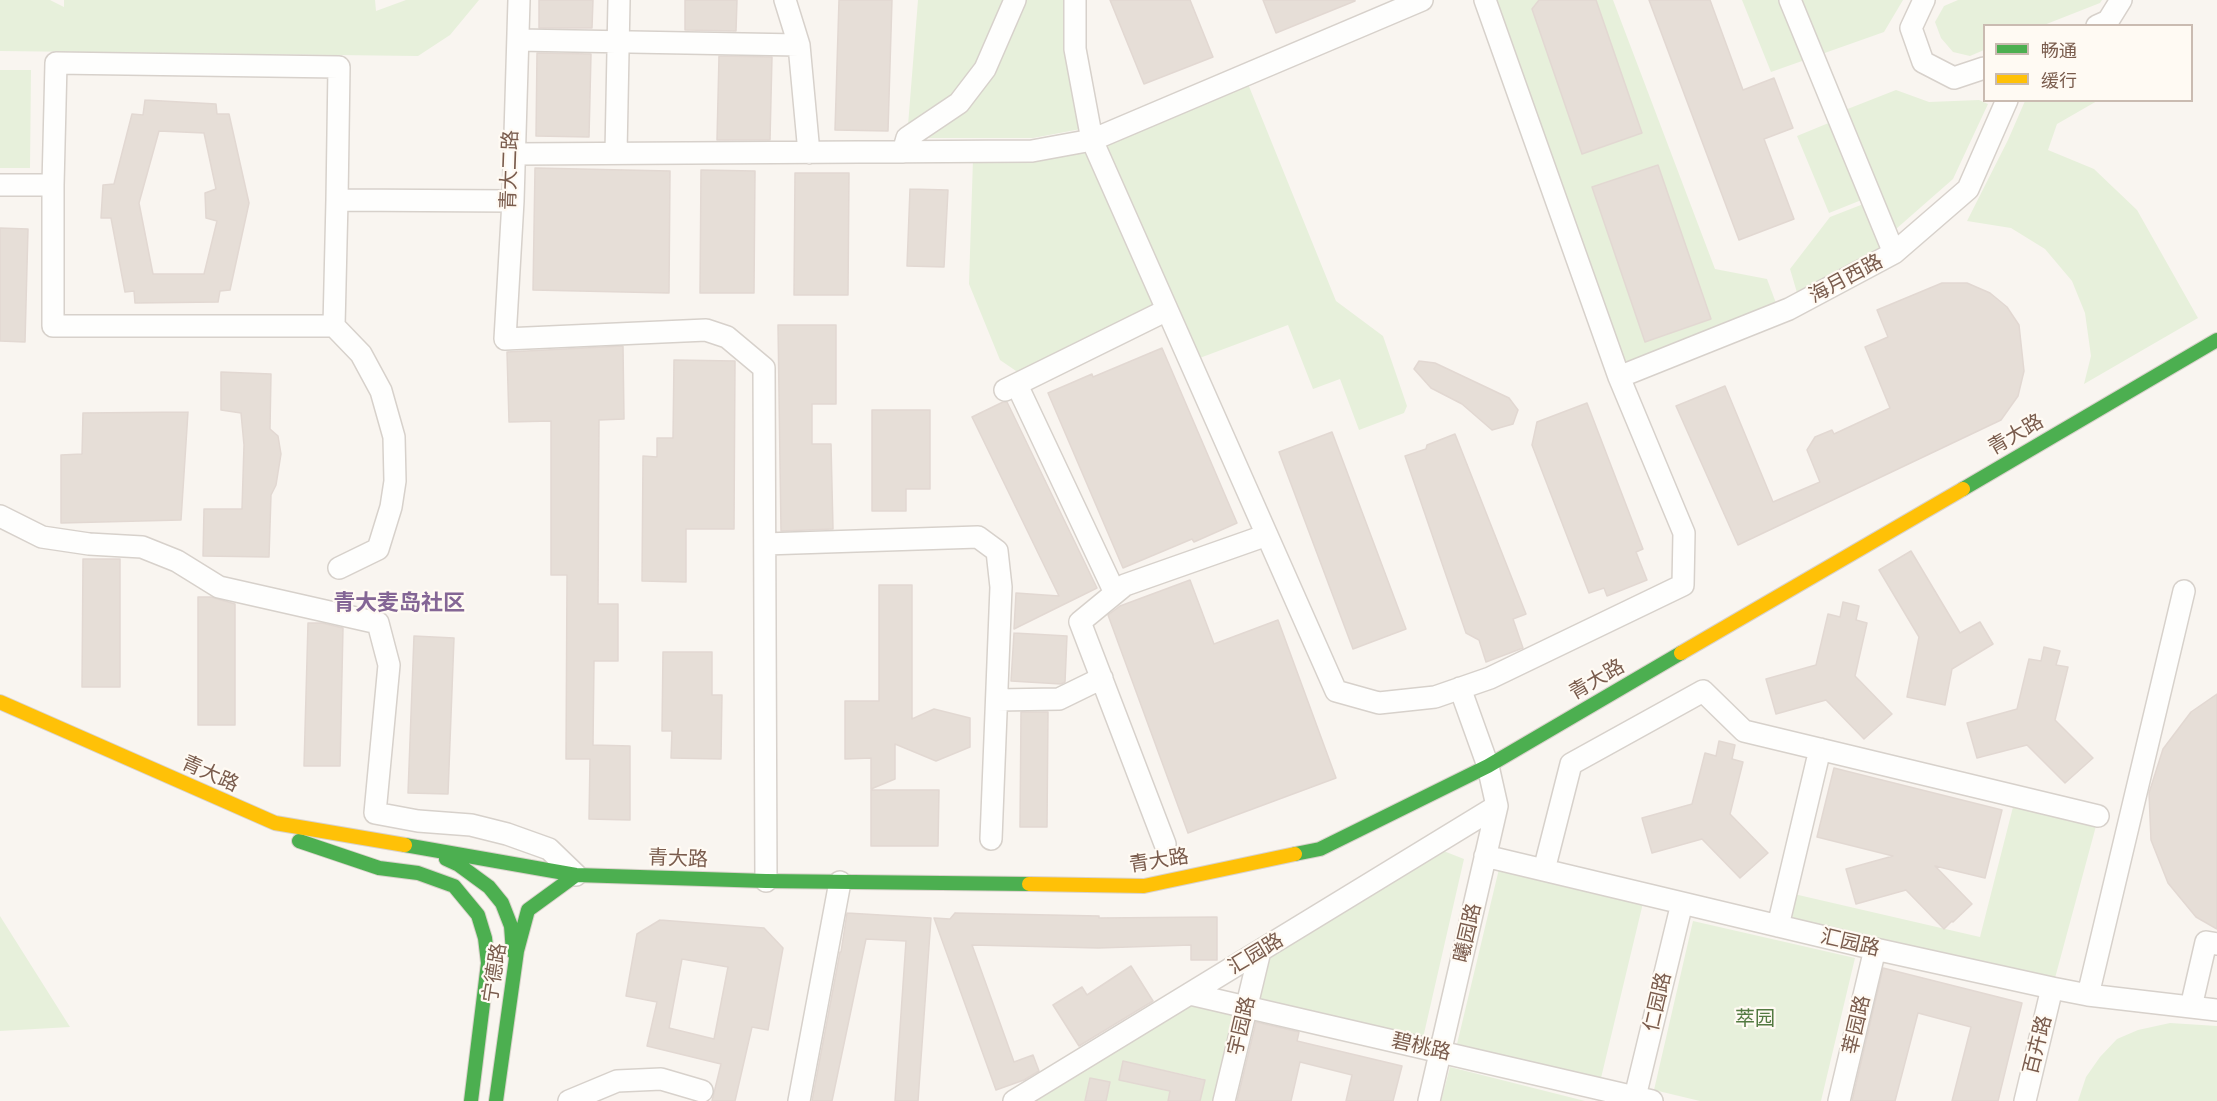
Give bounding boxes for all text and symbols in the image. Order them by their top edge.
legend [1983,24,2193,102]
text: 畅通 [2041,40,2077,62]
text: 缓行 [2041,70,2077,92]
street label: 青大二路 [497,130,523,210]
street label: 海月西路 [1805,250,1887,308]
street label: 青大路 [1984,410,2048,460]
district label: 青大麦岛社区 [333,591,465,617]
street label: 青大路 [1565,655,1629,705]
street label: 青大路 [178,751,242,797]
street label: 青大路 [1127,844,1191,878]
street label: 青大路 [648,846,708,872]
street label: 曦园路 [1450,901,1486,965]
street label: 汇园路 [1818,925,1882,961]
street label: 汇园路 [1224,928,1288,980]
street label: 宁德路 [478,941,512,1005]
street label: 仁园路 [1640,970,1676,1034]
street label: 莘园路 [1839,993,1875,1057]
street label: 宇园路 [1224,994,1260,1058]
park label: 萃园 [1735,1007,1775,1031]
street label: 百卉路 [2019,1013,2057,1077]
street label: 碧桃路 [1389,1029,1453,1065]

